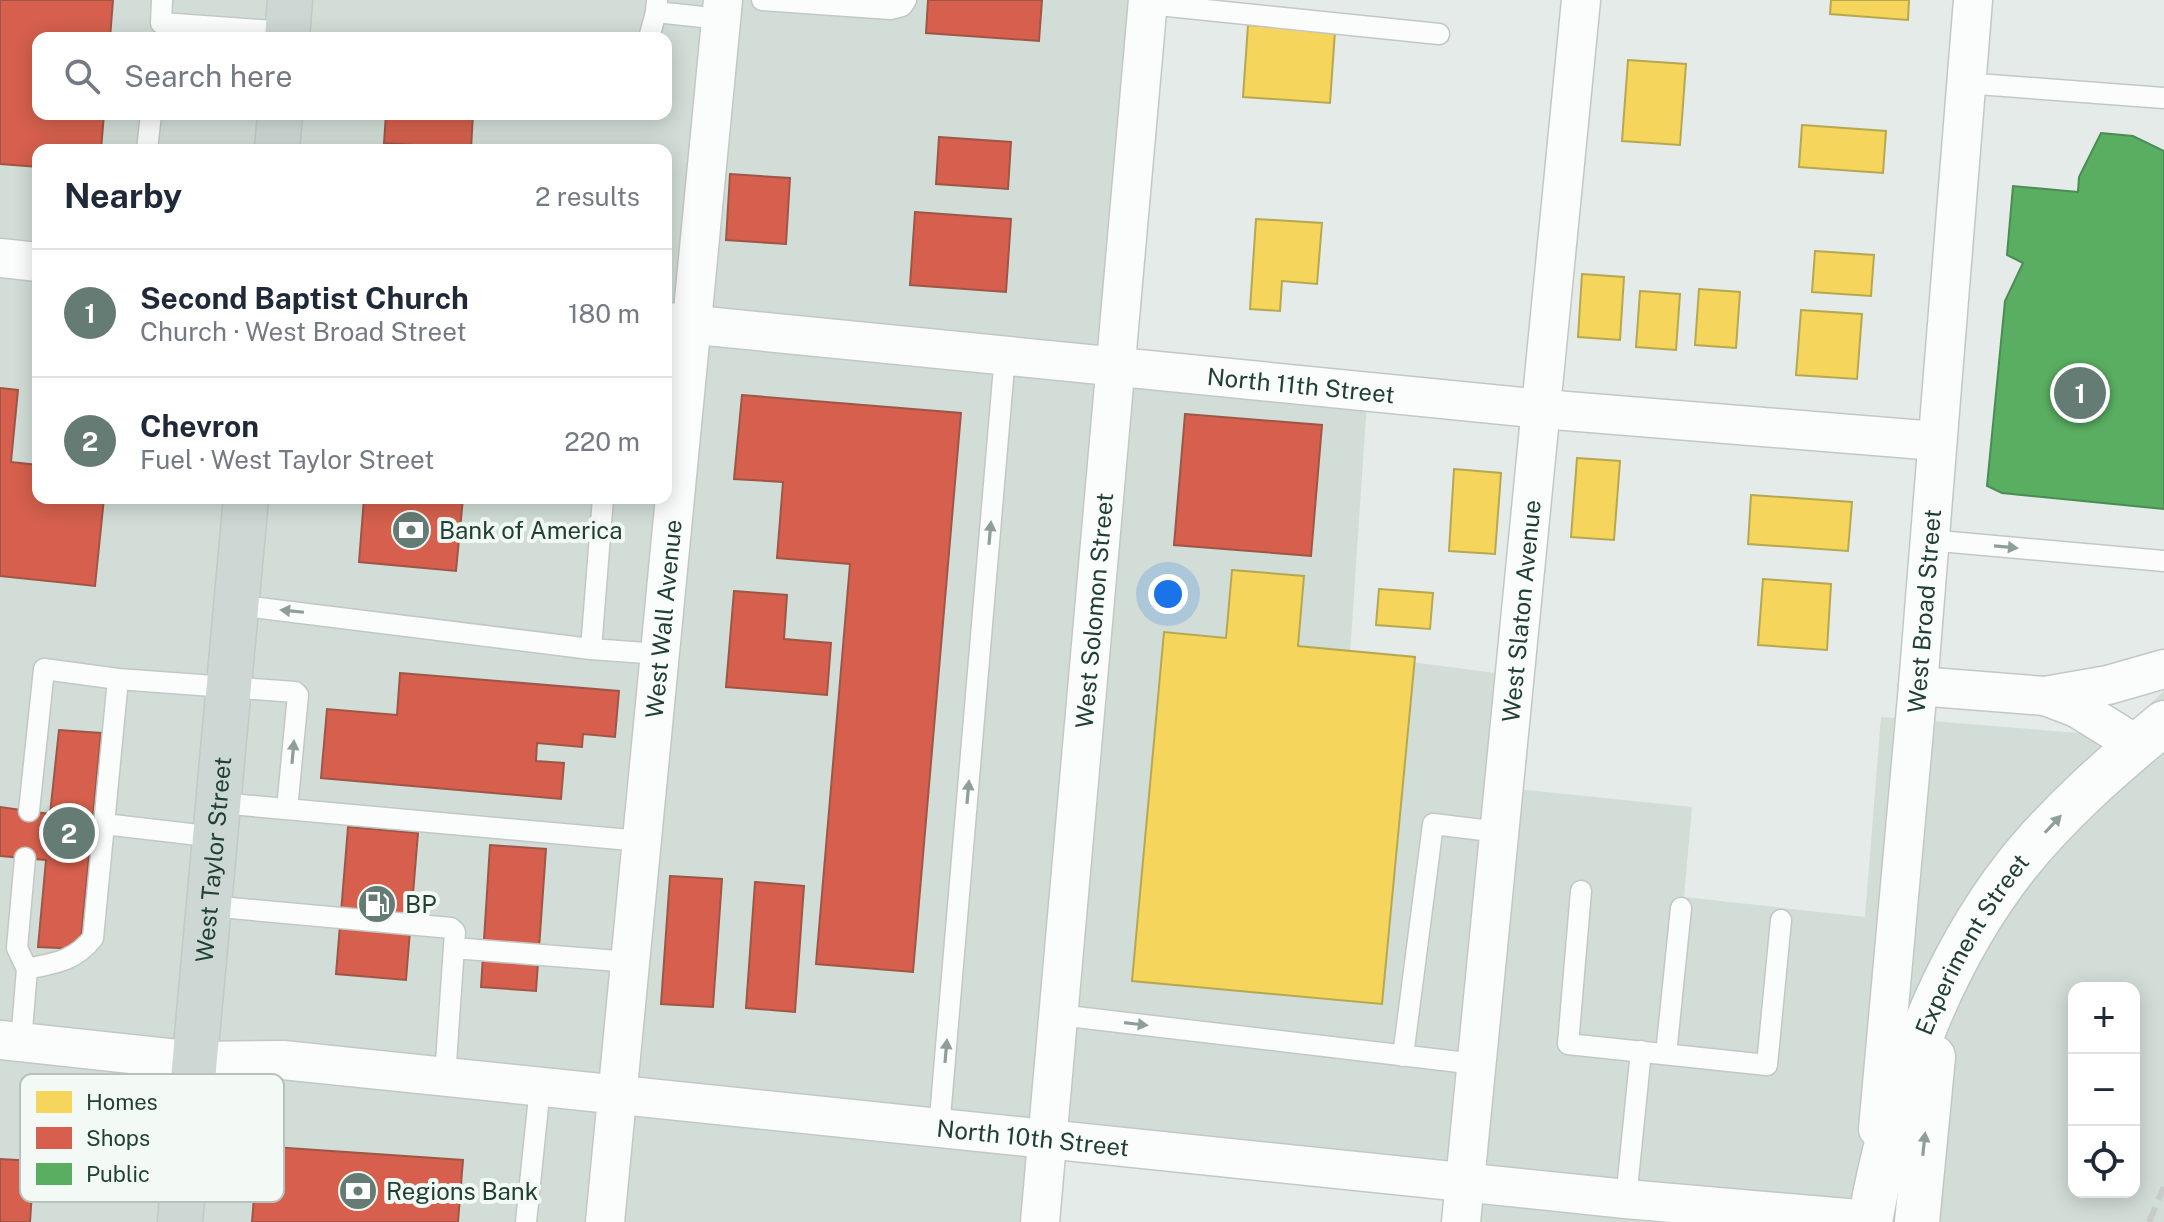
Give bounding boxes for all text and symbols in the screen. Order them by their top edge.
search box [32,32,672,120]
icon: search [60,54,104,98]
text: Search here [124,58,292,94]
text: Nearby [64,176,182,216]
text: 2 results [535,181,640,212]
text: Second Baptist Church [140,280,469,316]
text: 1 [84,298,96,329]
text: 180 m [568,298,640,329]
text: Church · West Broad Street [140,316,467,347]
street label: North 11th Street [1206,362,1396,408]
pin: 1 [2054,363,2106,423]
text: Chevron [140,408,259,444]
text: 2 [82,426,98,457]
text: 220 m [564,426,640,457]
text: Fuel · West Taylor Street [140,444,434,475]
street label: West Solomon Street [1070,491,1118,729]
street label: West Slaton Avenue [1496,499,1546,723]
street label: West Broad Street [1902,508,1946,714]
bank icon: Bank of America [390,509,432,551]
place label: Bank of America [439,516,623,544]
street label: West Wall Avenue [640,518,687,719]
one-way arrow [984,520,997,545]
one-way arrow [1993,540,2018,553]
your location [1148,574,1188,614]
one-way arrow [279,605,304,618]
one-way arrow [286,739,299,764]
street label: West Taylor Street [190,755,236,964]
one-way arrow [962,779,975,804]
pin: 2 [43,803,95,863]
one-way arrow [2044,815,2062,834]
street label: Experiment Street [1909,848,2034,1039]
fuel station icon: BP [356,883,398,925]
place label: BP [405,890,437,918]
map controls [2068,982,2140,1198]
button: + [2068,982,2140,1054]
one-way arrow [1124,1018,1149,1031]
one-way arrow [939,1038,952,1063]
button: − [2068,1054,2140,1126]
legend [20,1074,284,1202]
text: Homes [86,1089,158,1115]
street label: North 10th Street [935,1114,1130,1161]
text: Shops [86,1125,150,1151]
button: locate [2068,1126,2140,1198]
one-way arrow [1918,1131,1931,1156]
text: Public [86,1161,150,1187]
bank icon: Regions Bank [337,1170,379,1212]
place label: Regions Bank [386,1177,538,1205]

